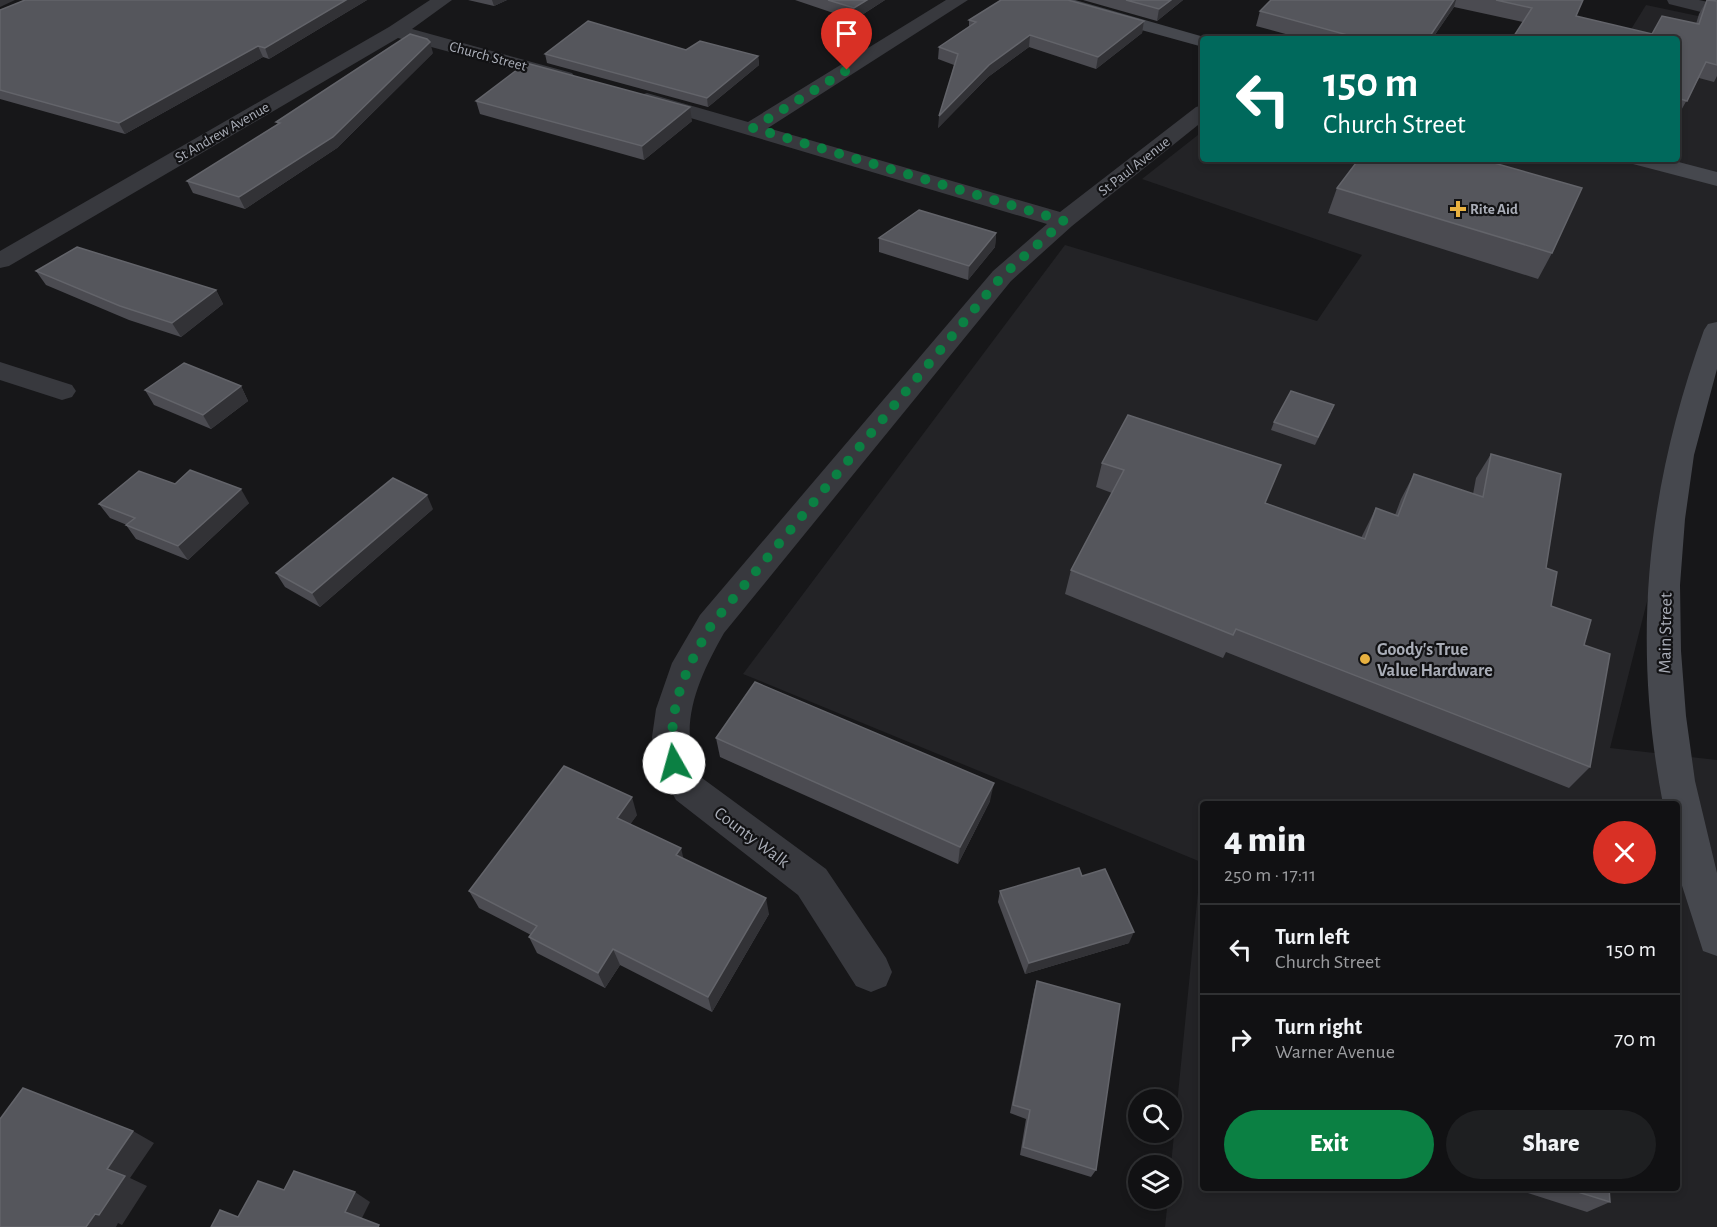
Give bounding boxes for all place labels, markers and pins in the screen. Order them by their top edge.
pin [821,8,872,70]
marker: Rite Aid [1451,202,1465,216]
place label: Rite Aid [1470,202,1518,217]
place label: Goody's True Value Hardware [1377,641,1493,680]
marker: Goody's True Value Hardware [1358,652,1372,666]

